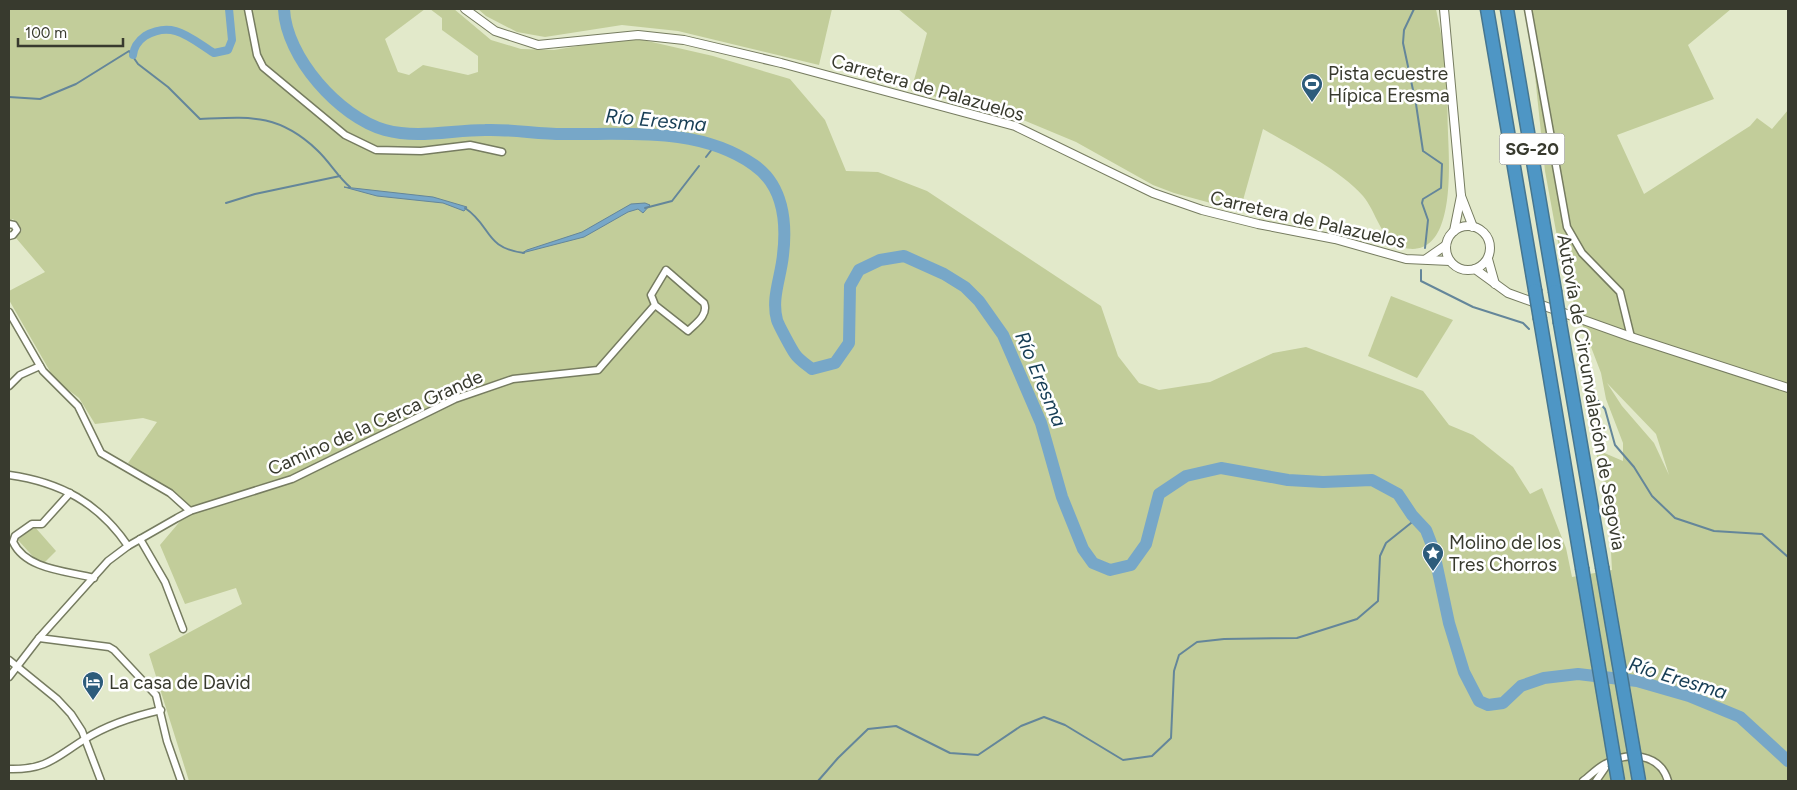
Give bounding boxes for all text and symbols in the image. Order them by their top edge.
scale bar [18,15,122,47]
text: 100 m [25,24,67,42]
street label: Carretera de Palazuelos [829,49,1027,126]
place label: Pista ecuestre Hípica Eresma [1328,62,1450,107]
sports icon: Pista ecuestre Hípica Eresma [1300,72,1324,103]
water label: Río Eresma [604,104,708,136]
road number: SG-20 [1500,134,1564,164]
street label: Carretera de Palazuelos [1208,186,1408,253]
street label: Autovía de Circunvalación de Segovia [1552,232,1631,552]
water label: Río Eresma [1010,328,1072,431]
street label: Camino de la Cerca Grande [264,365,486,480]
place label: Molino de los Tres Chorros [1449,531,1561,576]
place icon: Molino de los Tres Chorros [1421,541,1445,572]
water label: Río Eresma [1626,652,1730,704]
hotel icon: La casa de David [81,670,105,701]
place label: La casa de David [109,671,251,694]

